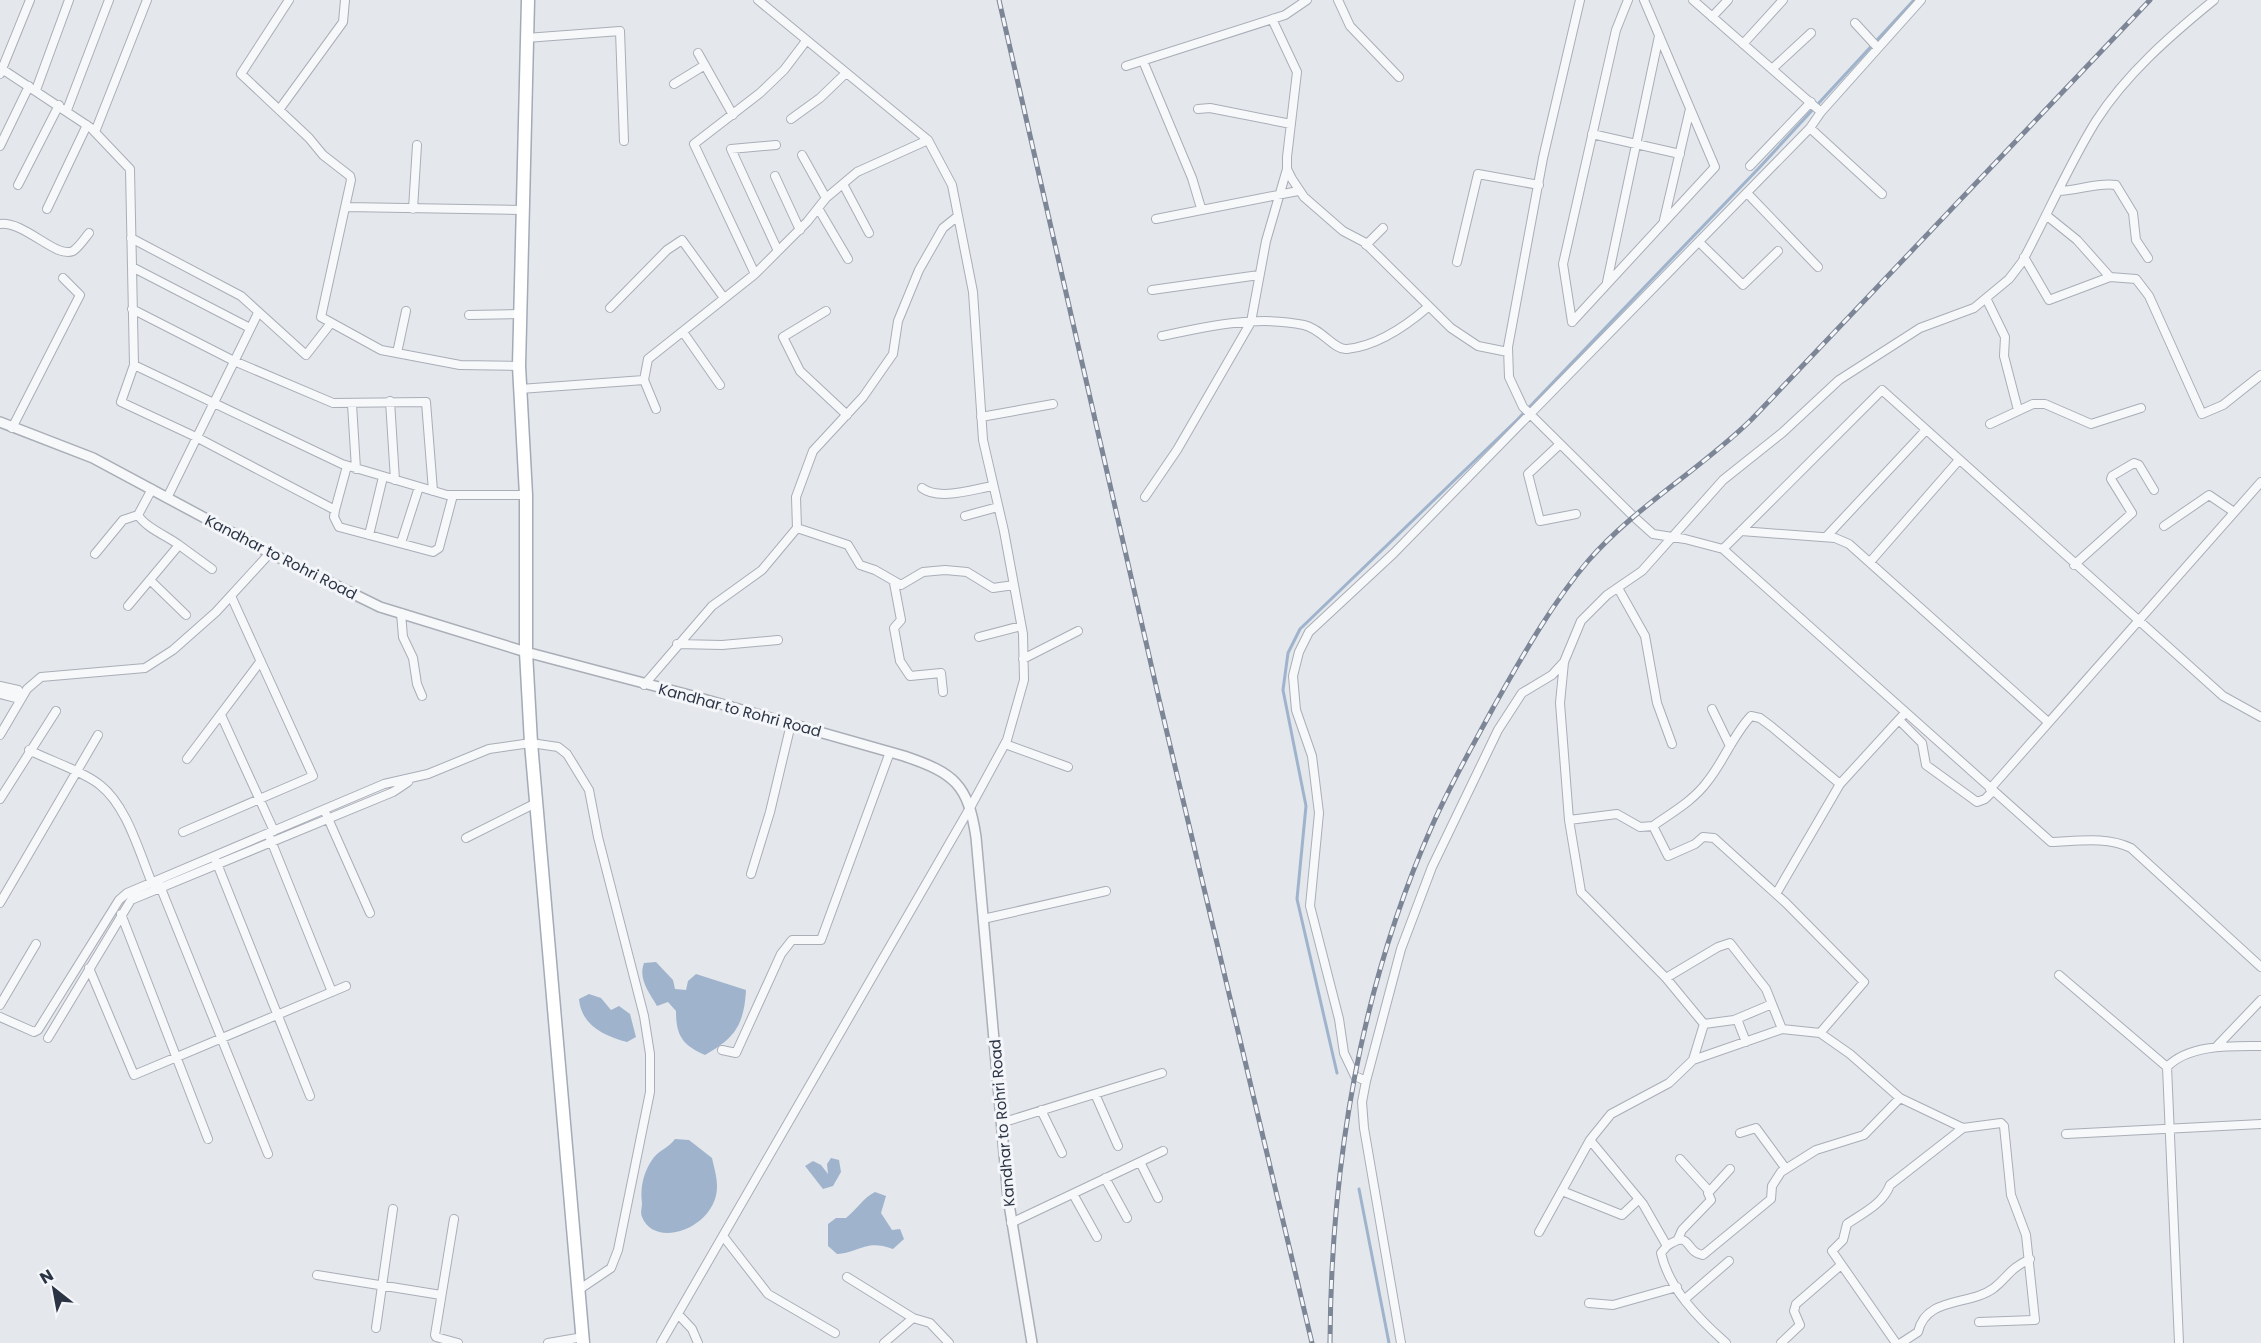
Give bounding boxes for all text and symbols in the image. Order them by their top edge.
street label: Kandhar to Rohri Road [201,510,361,604]
street label: Kandhar to Rohri Road [656,678,824,742]
street label: Kandhar to Rohri Road [984,1038,1020,1208]
north arrow [24,1259,84,1319]
text: N [35,1264,58,1290]

